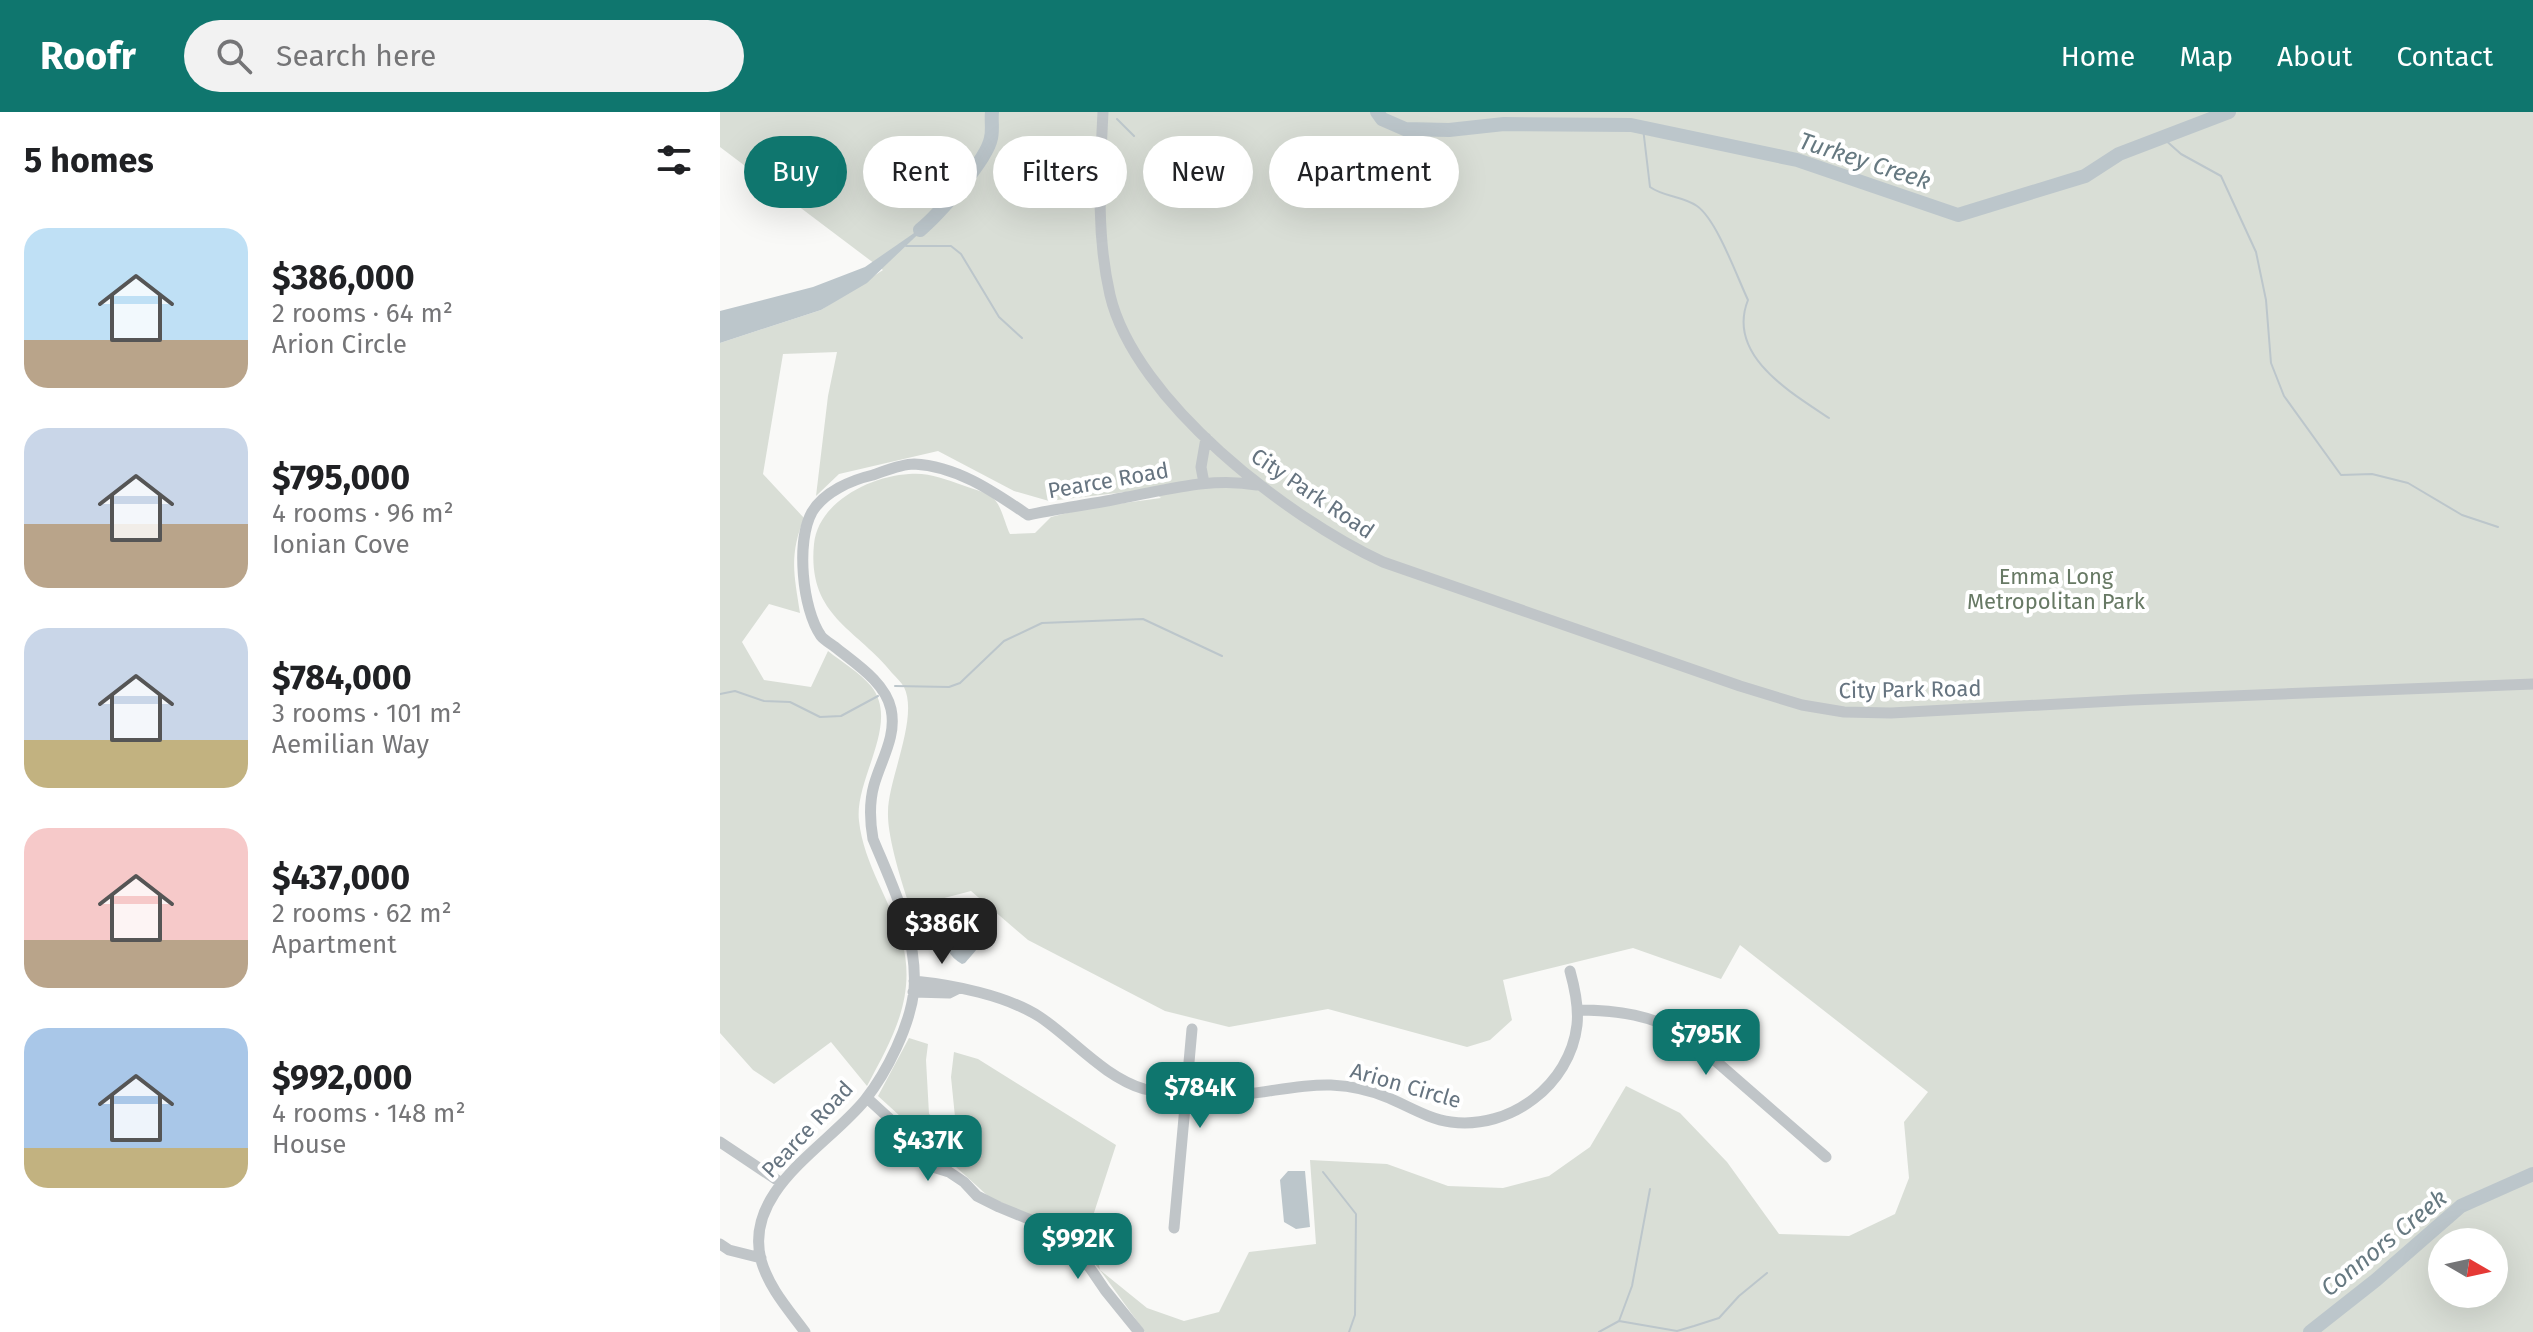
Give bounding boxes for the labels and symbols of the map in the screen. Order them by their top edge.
water label: Turkey Creek [1796,127,1934,195]
street label: City Park Road [1246,442,1379,545]
street label: Pearce Road [1046,457,1171,504]
park label: Emma Long Metropolitan Park [1967,563,2146,615]
street label: City Park Road [1838,675,1982,704]
pin: $386K [886,898,998,966]
pin: $795K [1650,1009,1762,1077]
street label: Arion Circle [1347,1057,1464,1114]
pin: $784K [1144,1062,1256,1130]
street label: Pearce Road [756,1075,859,1183]
pin: $437K [872,1115,984,1183]
water label: Connors Creek [2315,1184,2453,1302]
pin: $992K [1022,1213,1134,1281]
north arrow [2428,1228,2508,1308]

